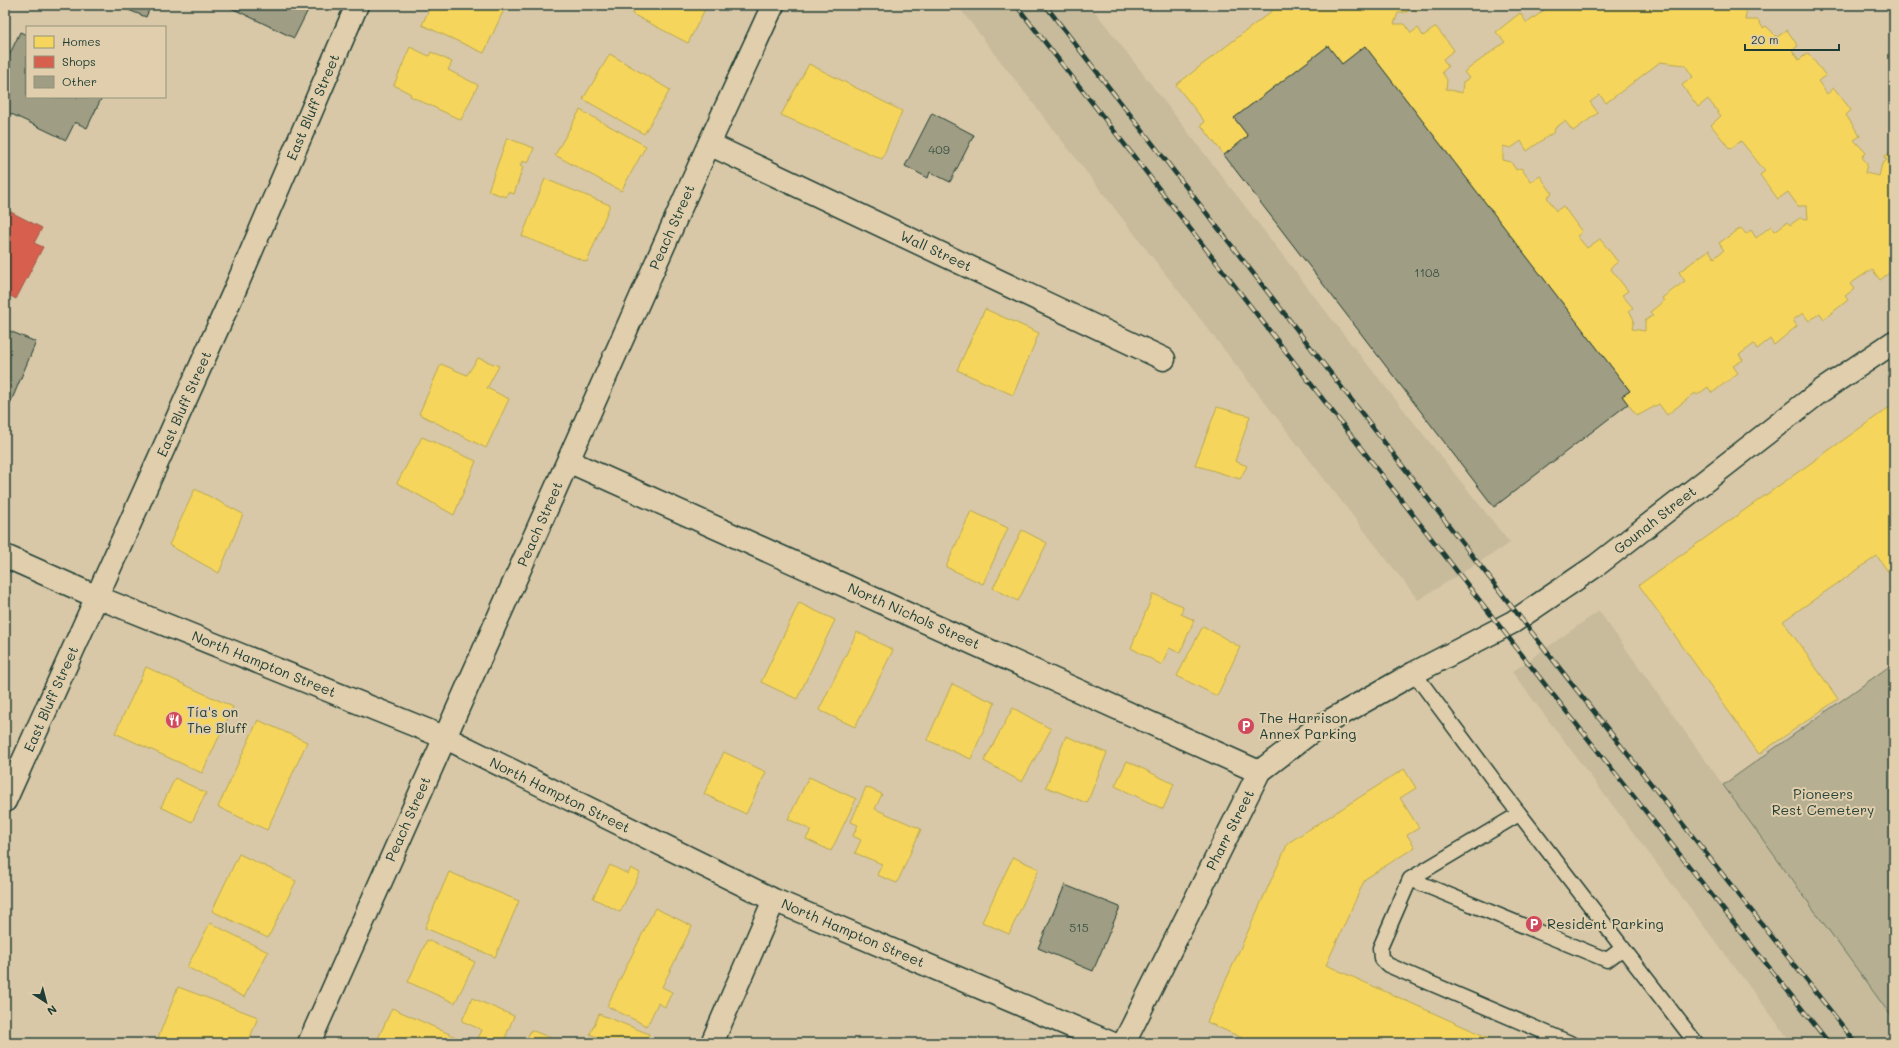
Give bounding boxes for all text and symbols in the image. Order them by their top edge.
legend [26,26,166,98]
scale bar [1745,26,1839,52]
text: 20 m [1751,31,1779,47]
text: Homes [62,33,101,49]
street label: East Bluff Street [282,51,344,163]
text: Shops [62,53,96,69]
text: Other [62,73,97,89]
house number: 409 [928,141,950,157]
street label: Peach Street [644,181,699,272]
street label: Wall Street [897,226,975,275]
house number: 1108 [1414,264,1440,280]
street label: East Bluff Street [152,348,215,460]
street label: Peach Street [512,478,567,569]
street label: Gounah Street [1610,481,1700,558]
street label: North Nichols Street [845,578,983,653]
street label: North Hampton Street [189,626,339,701]
street label: East Bluff Street [19,643,82,755]
place label: Tía's on The Bluff [187,702,247,737]
place label: The Harrison Annex Parking [1259,708,1356,743]
restaurant icon: Tía's on The Bluff [164,710,184,730]
parking icon: The Harrison Annex Parking [1236,716,1256,736]
street label: North Hampton Street [487,752,634,837]
street label: Peach Street [380,773,435,864]
park label: Pioneers Rest Cemetery [1772,784,1874,819]
street label: Pharr Street [1201,786,1258,873]
street label: North Hampton Street [779,894,928,971]
parking icon: Resident Parking [1524,914,1544,934]
place label: Resident Parking [1547,914,1664,933]
house number: 515 [1069,919,1089,935]
north arrow [26,982,66,1022]
text: N [44,1002,60,1019]

